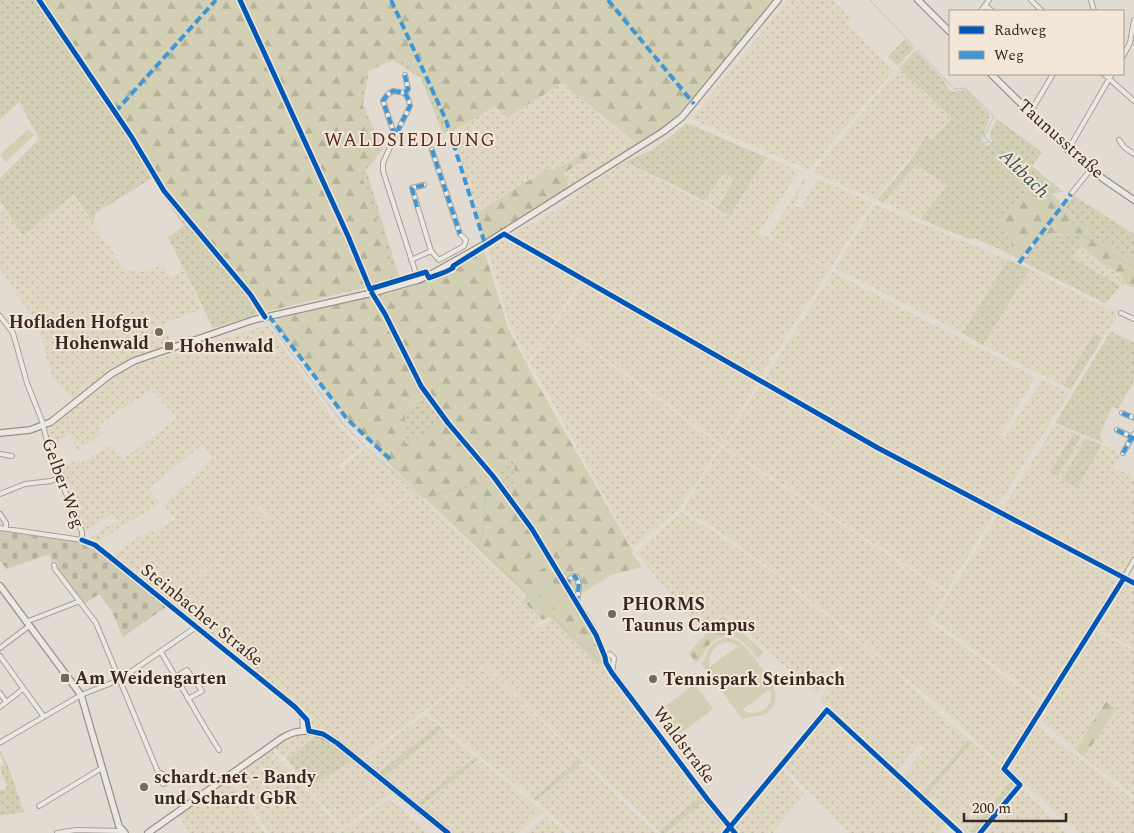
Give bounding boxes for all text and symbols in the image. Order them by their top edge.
legend [949,10,1124,75]
text: Radweg [994,19,1047,42]
text: Weg [994,44,1024,67]
street label: Taunusstraße [1012,93,1110,185]
district label: WALDSIEDLUNG [324,126,496,155]
water label: Altbach [991,142,1056,206]
place label: Hofladen Hofgut Hohenwald [9,309,150,357]
marker: Hofladen Hofgut Hohenwald [153,326,165,338]
place label: Hohenwald [179,333,274,360]
marker: Hohenwald [163,340,175,352]
street label: Gelber Weg [34,434,92,532]
street label: Steinbacher Straße [135,557,269,673]
place label: PHORMS Taunus Campus [622,591,756,639]
marker: PHORMS Taunus Campus [606,608,618,620]
place label: Am Weidengarten [75,665,227,692]
place label: Tennispark Steinbach [663,666,845,693]
marker: Am Weidengarten [59,672,71,684]
marker: Tennispark Steinbach [647,673,659,685]
street label: Waldstraße [646,700,722,790]
place label: schardt.net - Bandy und Schardt GbR [154,764,317,812]
marker: schardt.net - Bandy und Schardt GbR [138,781,150,793]
scale bar [964,790,1066,822]
text: 200 m [972,797,1011,820]

